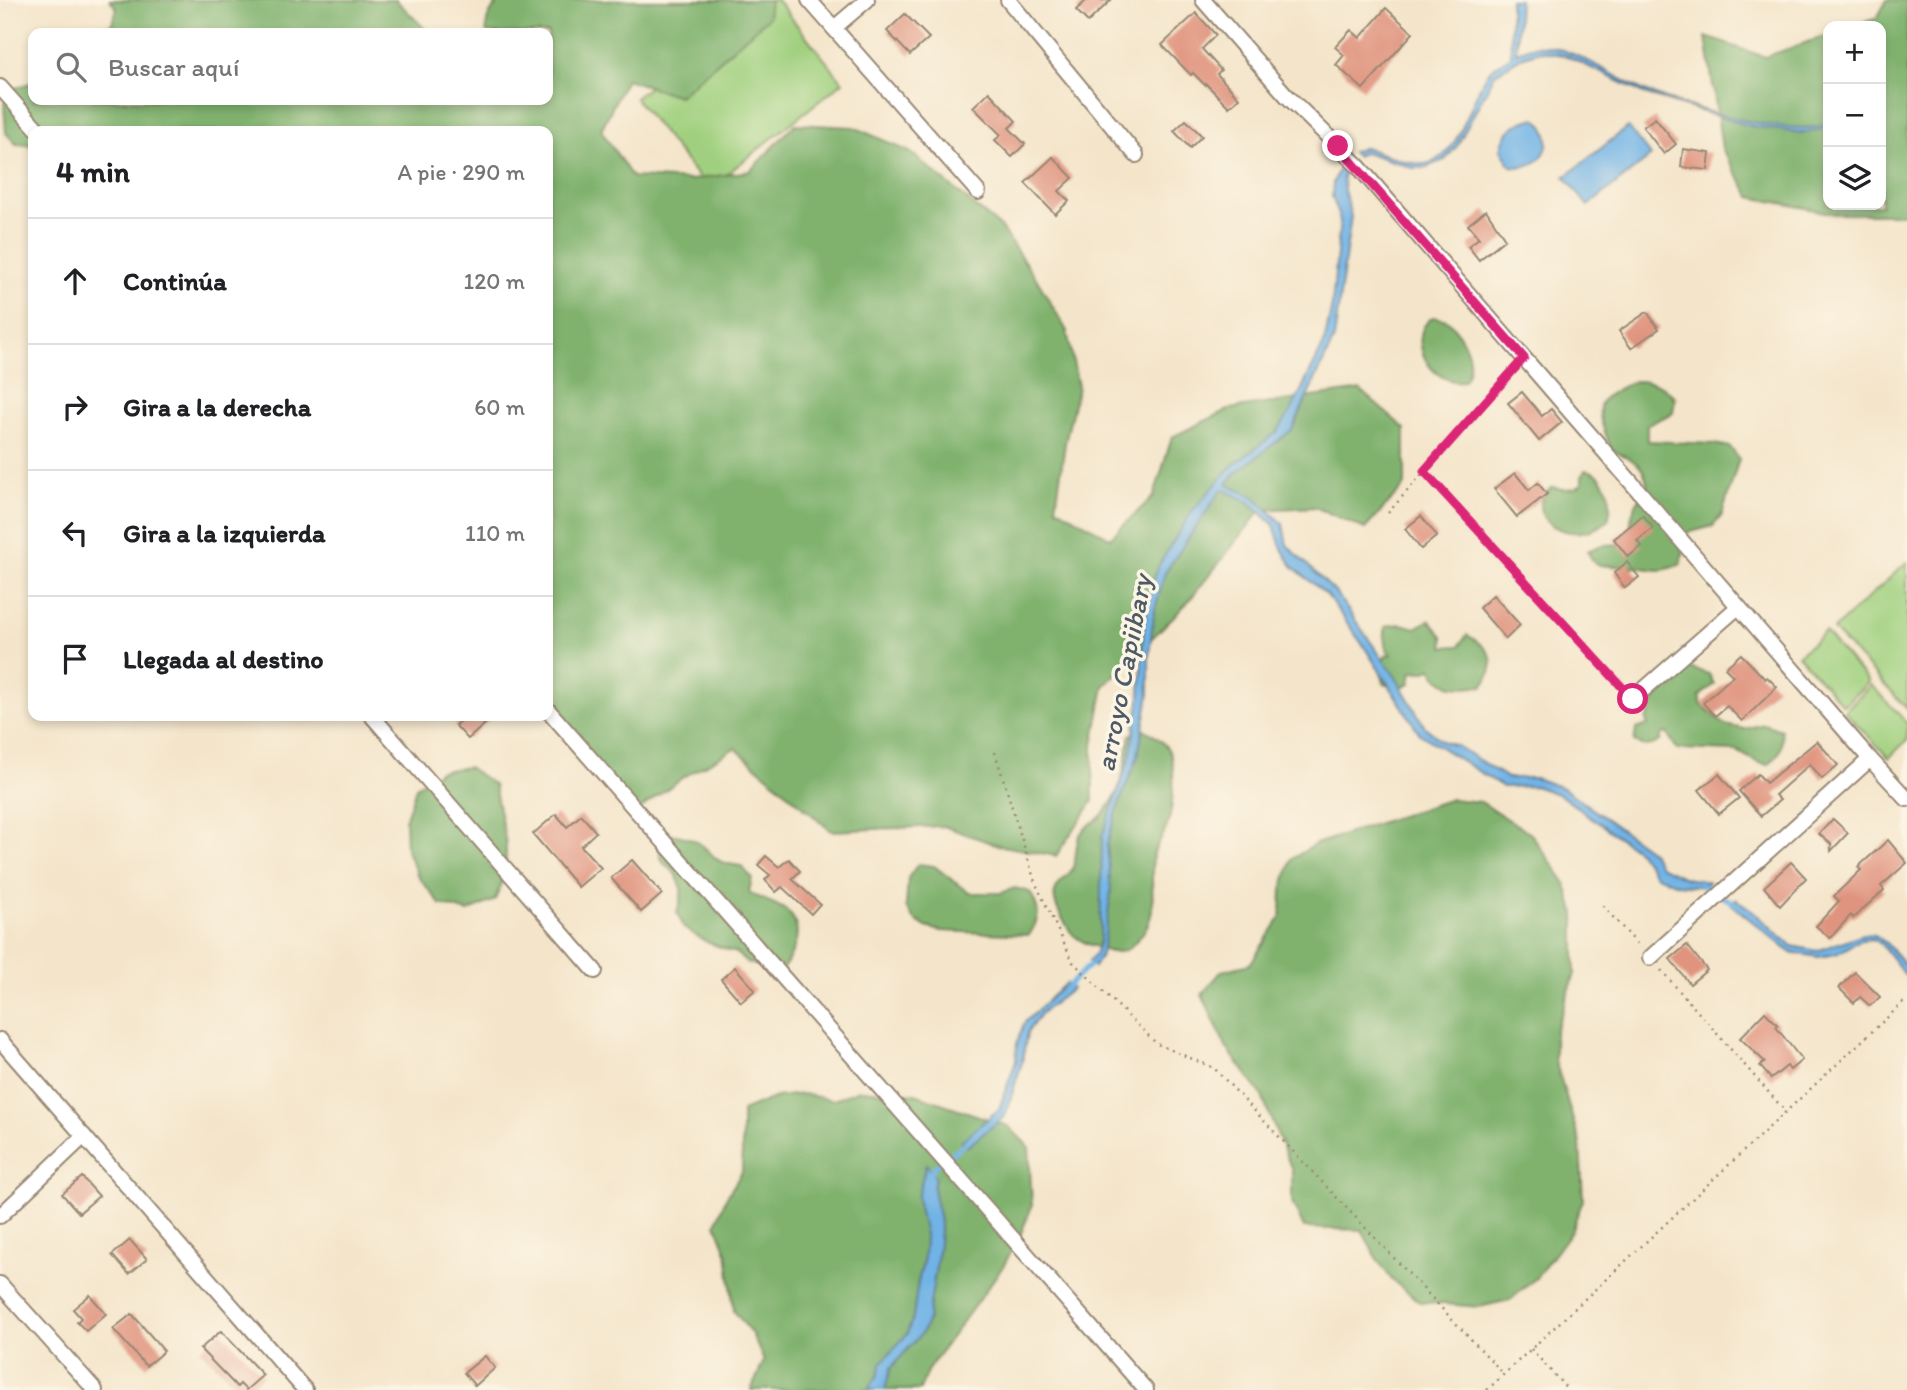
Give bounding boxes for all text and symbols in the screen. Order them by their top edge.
map controls [1823,21,1886,210]
button: + [1823,21,1886,84]
search box [28,28,553,105]
icon: search [52,48,90,86]
text: Buscar aquí [108,51,239,83]
button: − [1823,84,1886,147]
route end [1322,130,1353,161]
button: layers [1823,147,1886,210]
text: 4 min [56,153,130,190]
text: A pie · 290 m [397,158,525,186]
icon: ahead [56,262,94,300]
text: Continúa [123,265,227,297]
text: 120 m [464,267,525,295]
icon: right [56,388,94,426]
text: Gira a la derecha [123,391,311,423]
text: 60 m [474,393,525,421]
icon: left [56,514,94,552]
text: Gira a la izquierda [123,517,326,549]
text: 110 m [465,519,525,547]
water label: arroyo Capiibary [1087,569,1159,774]
icon: arrive [56,640,94,678]
text: Llegada al destino [123,643,324,675]
route start [1617,683,1648,714]

